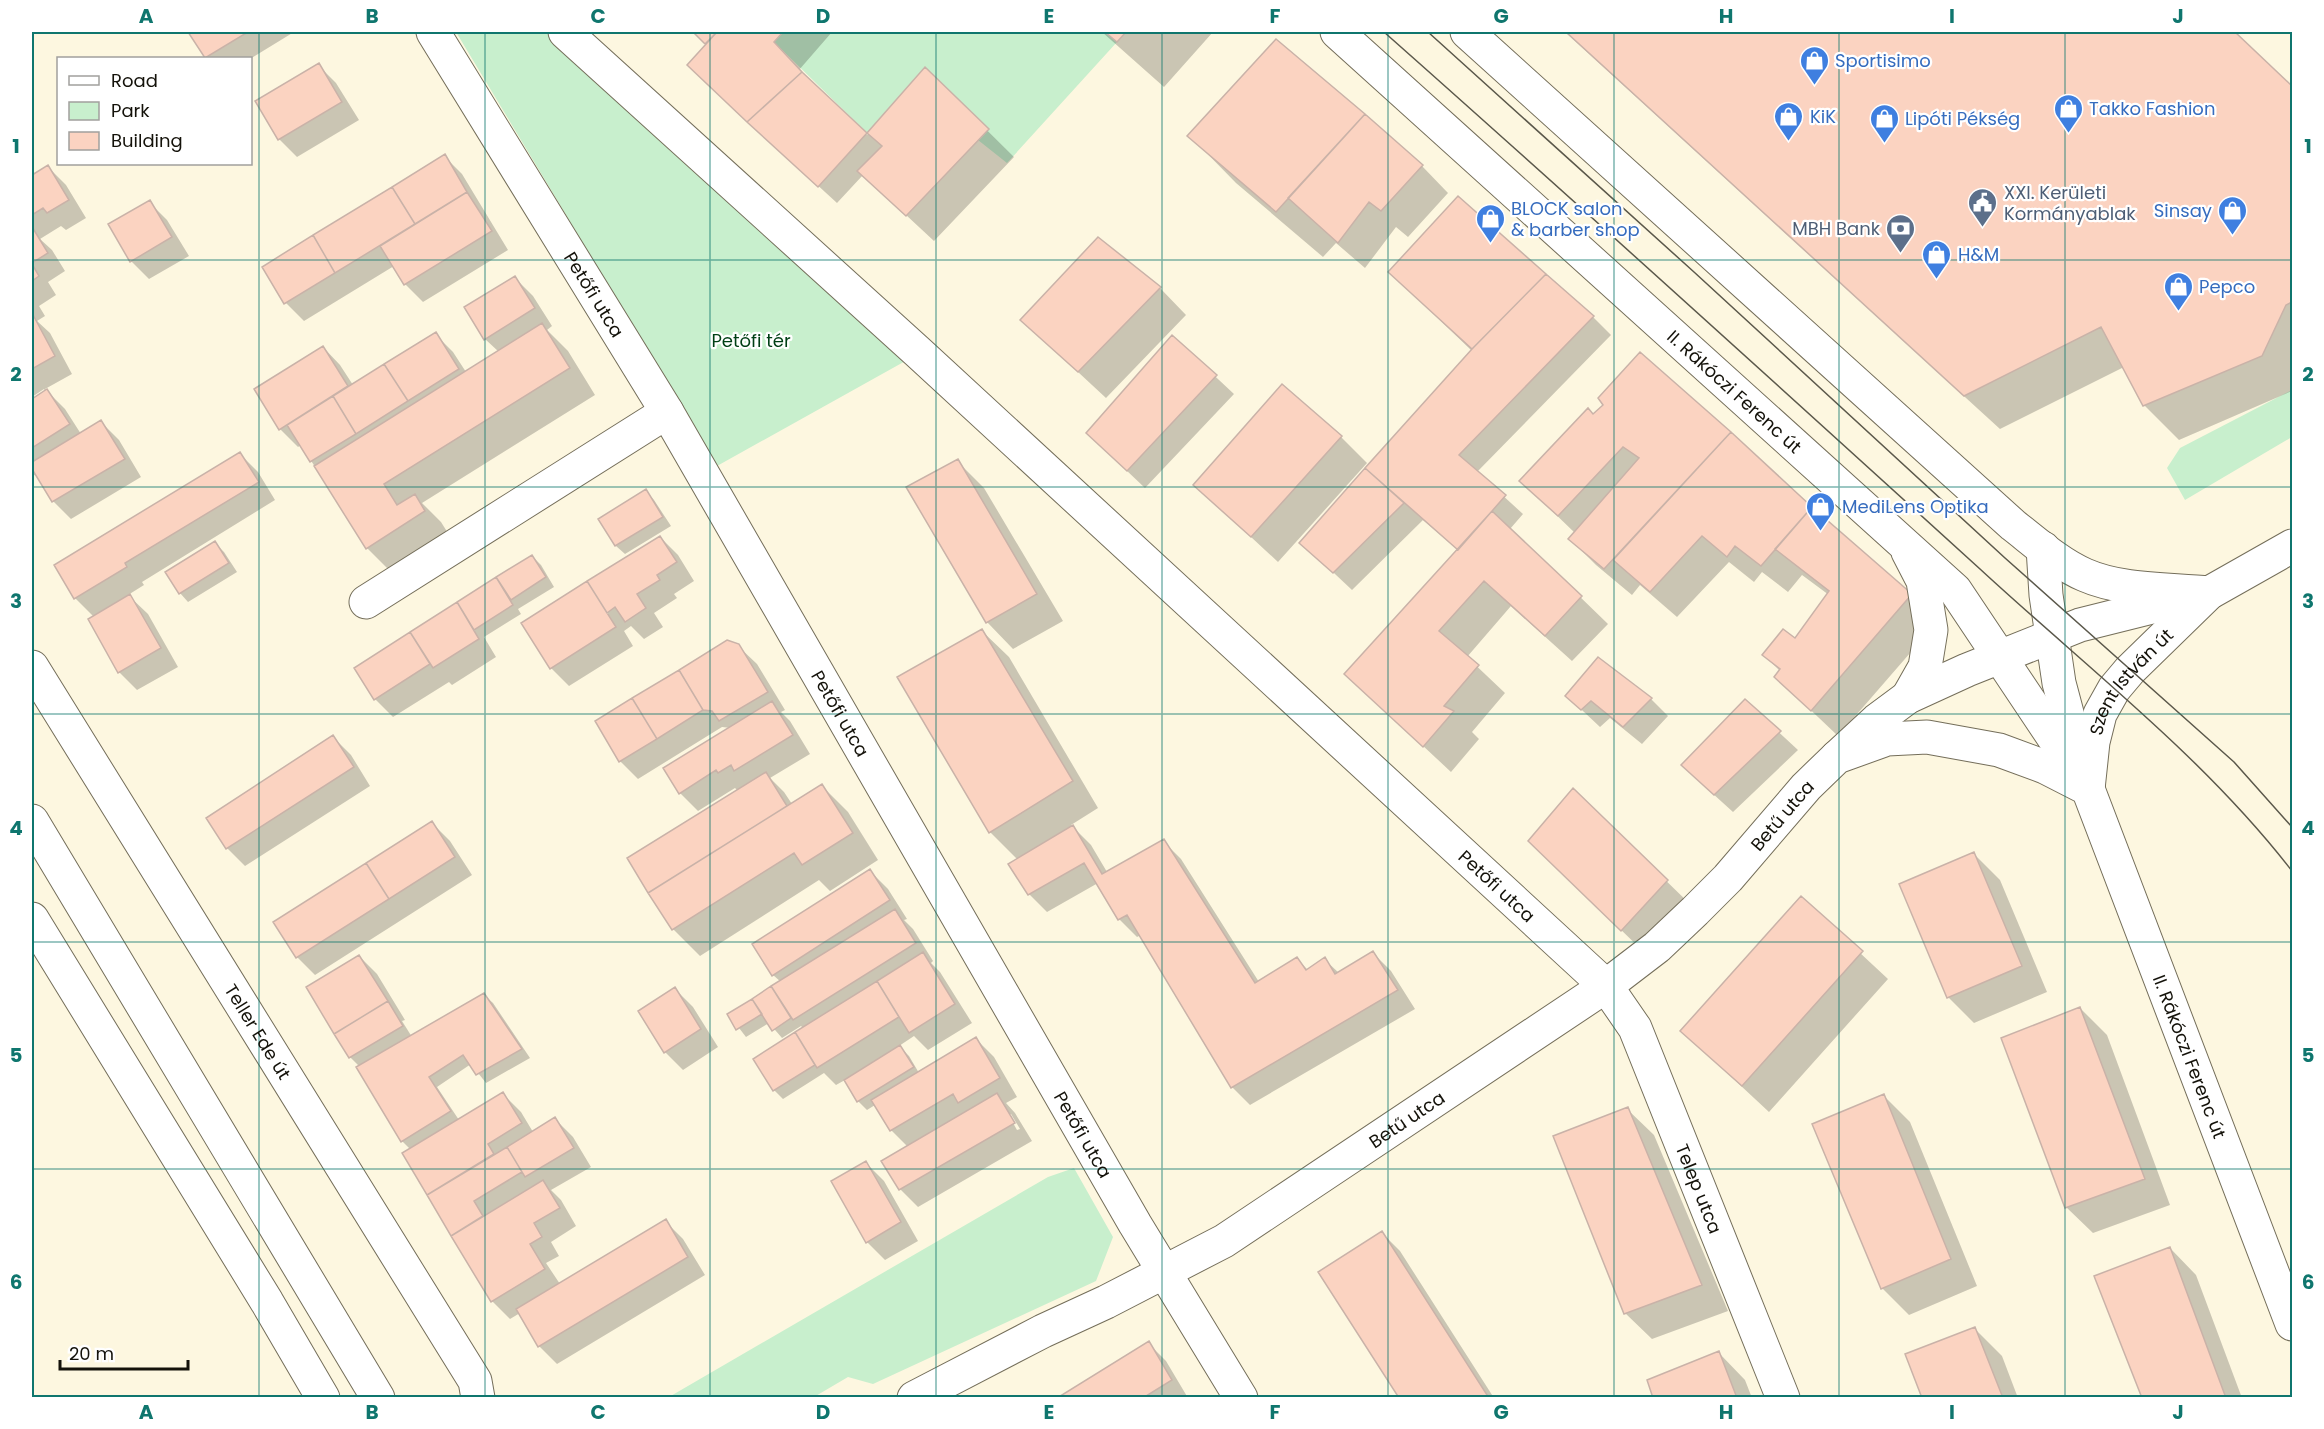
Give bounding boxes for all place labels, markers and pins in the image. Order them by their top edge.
shop icon: Sportisimo [1798,44,1830,86]
place label: Sportisimo [1835,48,1931,73]
shop icon: Takko Fashion [2052,92,2084,134]
place label: Takko Fashion [2089,96,2215,121]
shop icon: KiK [1773,100,1805,142]
shop icon: Lipóti Pékség [1868,102,1900,144]
place label: KiK [1810,104,1836,129]
place label: Lipóti Pékség [1905,106,2020,131]
place label: XXI. Kerületi Kormányablak [2004,180,2136,226]
public building icon: XXI. Kerületi Kormányablak [1967,186,1999,228]
shop icon: Sinsay [2217,194,2249,236]
place label: BLOCK salon & barber shop [1511,196,1640,242]
place label: Sinsay [2154,198,2212,223]
shop icon: BLOCK salon & barber shop [1474,202,1506,244]
bank icon: MBH Bank [1885,212,1917,254]
place label: MBH Bank [1792,216,1881,241]
shop icon: H&M [1921,238,1953,280]
place label: H&M [1958,242,1999,267]
shop icon: Pepco [2162,270,2194,312]
place label: Pepco [2199,274,2255,299]
shop icon: MediLens Optika [1805,490,1837,532]
place label: MediLens Optika [1842,494,1989,519]

